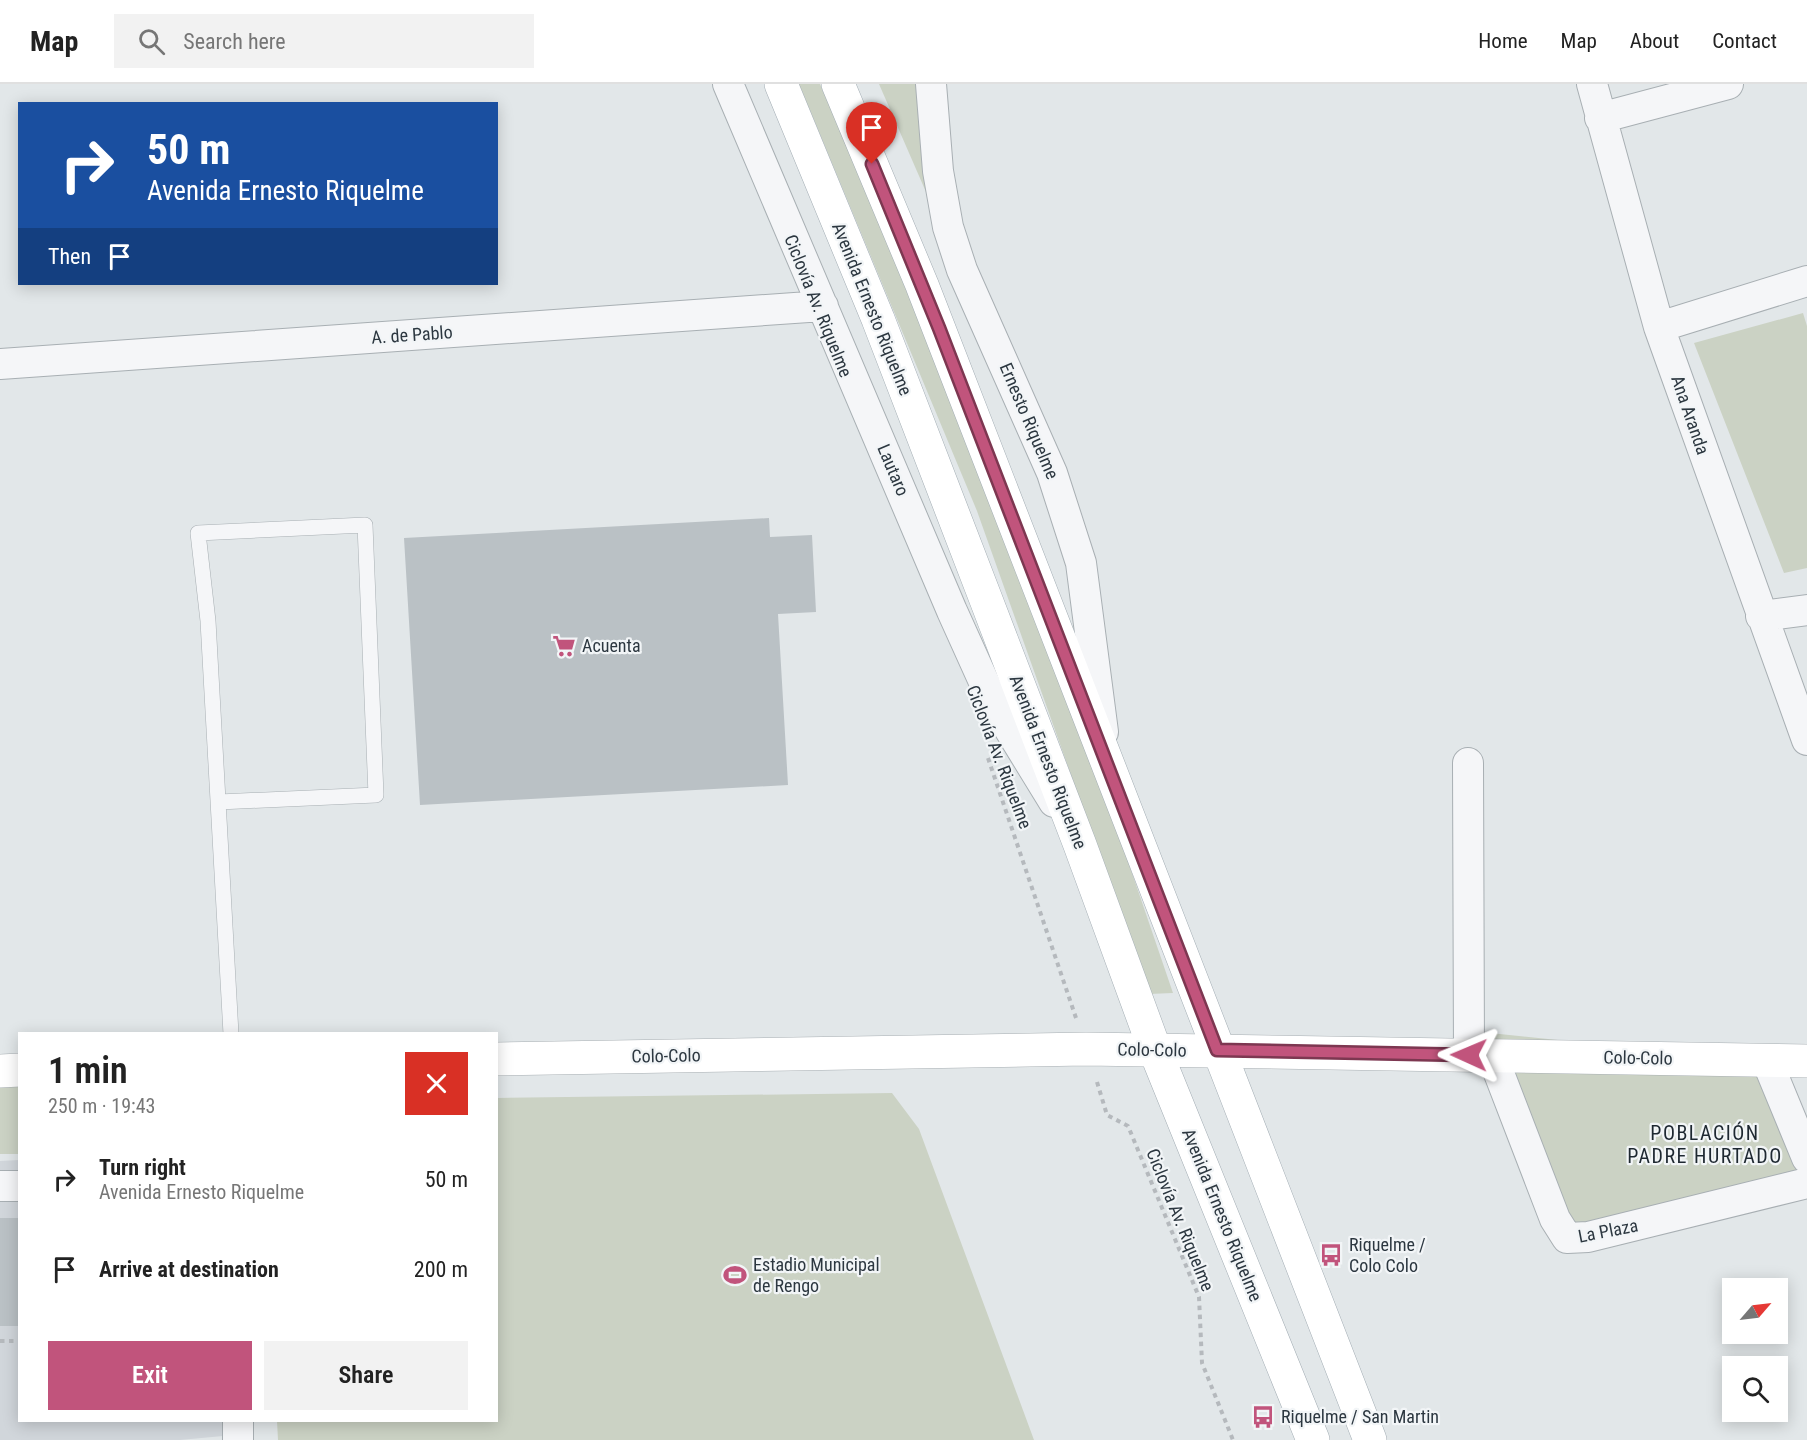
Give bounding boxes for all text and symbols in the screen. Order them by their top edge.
search box [114,14,534,68]
text: Map [30,25,78,58]
icon: search [135,25,168,58]
text: Search here [183,29,286,54]
text: Home [1478,29,1528,53]
text: Map [1561,29,1597,53]
text: About [1630,29,1679,53]
text: Contact [1712,29,1777,53]
pin [846,102,897,164]
icon: arrive [855,111,888,144]
text: 50 m [147,125,230,174]
icon: right [48,126,126,204]
text: Avenida Ernesto Riquelme [147,175,424,207]
street label: Avenida Ernesto Riquelme [828,219,917,398]
street label: Ciclovía Av. Riquelme [780,231,857,380]
icon: arrive [103,240,136,273]
text: Then [48,244,91,269]
street label: A. de Pablo [371,321,453,348]
street label: Ernesto Riquelme [996,360,1063,482]
street label: Ana Aranda [1667,373,1714,457]
street label: Lautaro [873,441,914,499]
supermarket icon: Acuenta [551,633,577,659]
place label: Acuenta [582,635,641,656]
street label: Avenida Ernesto Riquelme [1006,672,1091,852]
street label: Ciclovía Av. Riquelme [962,682,1036,831]
position arrow [1437,1023,1501,1087]
street label: Colo-Colo [1117,1038,1187,1061]
street label: Colo-Colo [631,1044,701,1067]
street label: Colo-Colo [1603,1046,1673,1069]
text: 1 min [48,1050,128,1092]
button: close [405,1052,468,1115]
text: 250 m · 19:43 [48,1094,155,1118]
district label: POBLACIÓN PADRE HURTADO [1627,1121,1783,1168]
street label: Avenida Ernesto Riquelme [1178,1125,1267,1304]
street label: Ciclovía Av. Riquelme [1142,1145,1219,1294]
text: Turn right [99,1155,186,1180]
icon: right [48,1163,81,1196]
text: 50 m [425,1167,468,1192]
text: Avenida Ernesto Riquelme [99,1180,304,1204]
street label: La Plaza [1576,1214,1640,1247]
place label: Riquelme / Colo Colo [1349,1234,1426,1276]
bus stop icon: Riquelme / Colo Colo [1318,1242,1344,1268]
icon: arrive [48,1253,81,1286]
place label: Estadio Municipal de Rengo [753,1254,880,1296]
text: Arrive at destination [99,1257,279,1282]
text: 200 m [414,1257,468,1282]
sports icon: Estadio Municipal de Rengo [722,1262,748,1288]
north arrow [1722,1278,1788,1344]
map controls [1722,1278,1788,1422]
button: Exit [48,1341,252,1410]
button: Share [264,1341,468,1410]
button: search [1722,1356,1788,1422]
bus stop icon: Riquelme / San Martin [1250,1404,1276,1430]
place label: Riquelme / San Martin [1281,1406,1439,1427]

